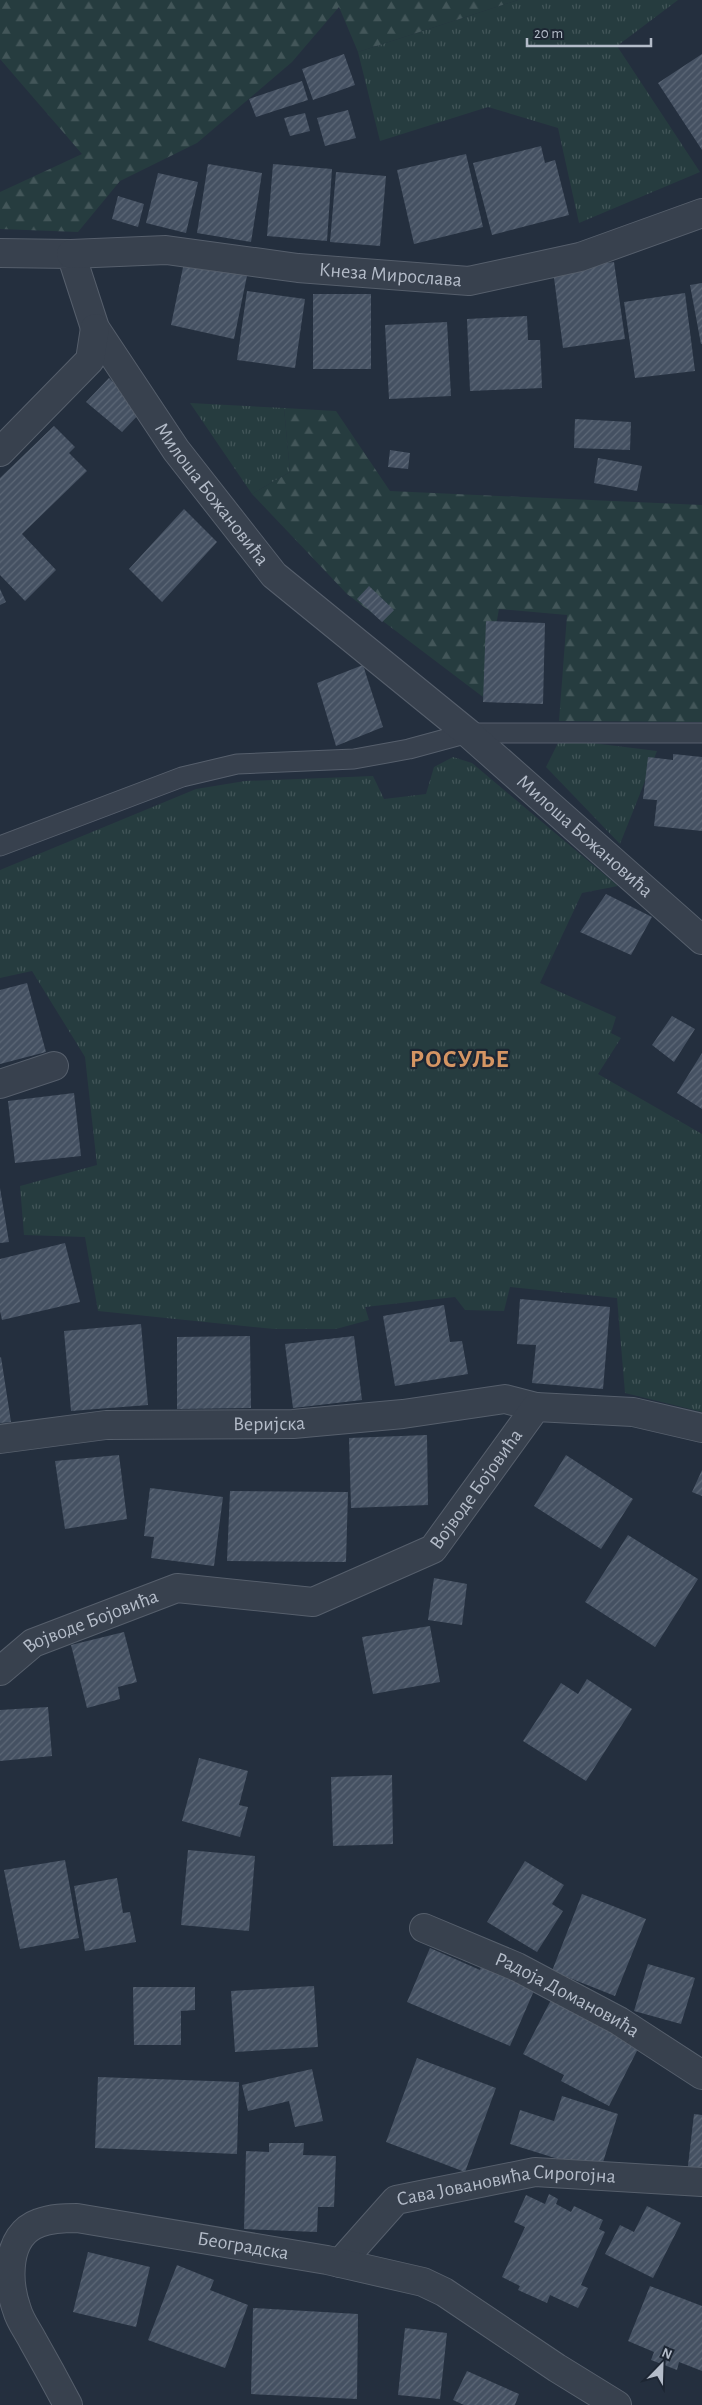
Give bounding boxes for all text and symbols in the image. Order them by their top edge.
scale bar [527,15,651,47]
text: 20 m [534,26,563,41]
street label: Кнеза Мирослава [318,260,463,290]
street label: Милоша Божановића [151,419,273,569]
street label: Милоша Божановића [513,771,656,901]
district label: РОСУЉЕ [410,1047,510,1072]
street label: Веријска [233,1413,306,1434]
street label: Војводе Бојовића [426,1426,526,1553]
street label: Војводе Бојовића [19,1586,161,1657]
street label: Радоја Домановића [492,1949,643,2041]
street label: Сава Јовановића Сирогојна [395,2162,616,2210]
street label: Београдска [196,2228,290,2263]
north arrow [637,2340,687,2390]
text: N [659,2346,674,2362]

